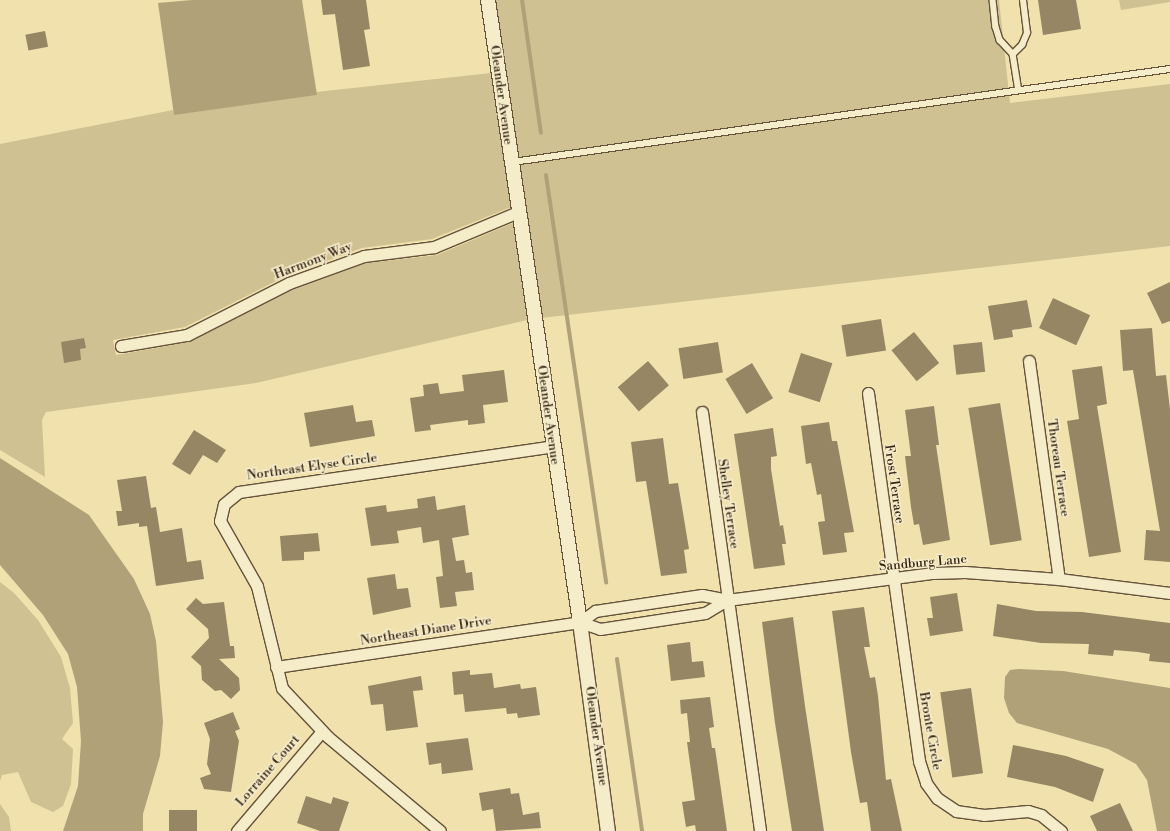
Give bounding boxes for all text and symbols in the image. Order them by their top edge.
street label: Oleander Avenue [486,44,516,146]
street label: Harmony Way [272,239,354,283]
street label: Oleander Avenue [533,364,563,466]
street label: Thoreau Terrace [1043,418,1073,518]
street label: Frost Terrace [881,443,907,525]
street label: Northeast Elyse Circle [246,450,378,484]
street label: Shelley Terrace [714,458,742,550]
street label: Sandburg Lane [878,551,968,575]
street label: Northeast Diane Drive [359,613,493,649]
street label: Oleander Avenue [581,685,611,787]
street label: Bronte Circle [915,691,945,771]
street label: Lorraine Court [233,732,303,810]

